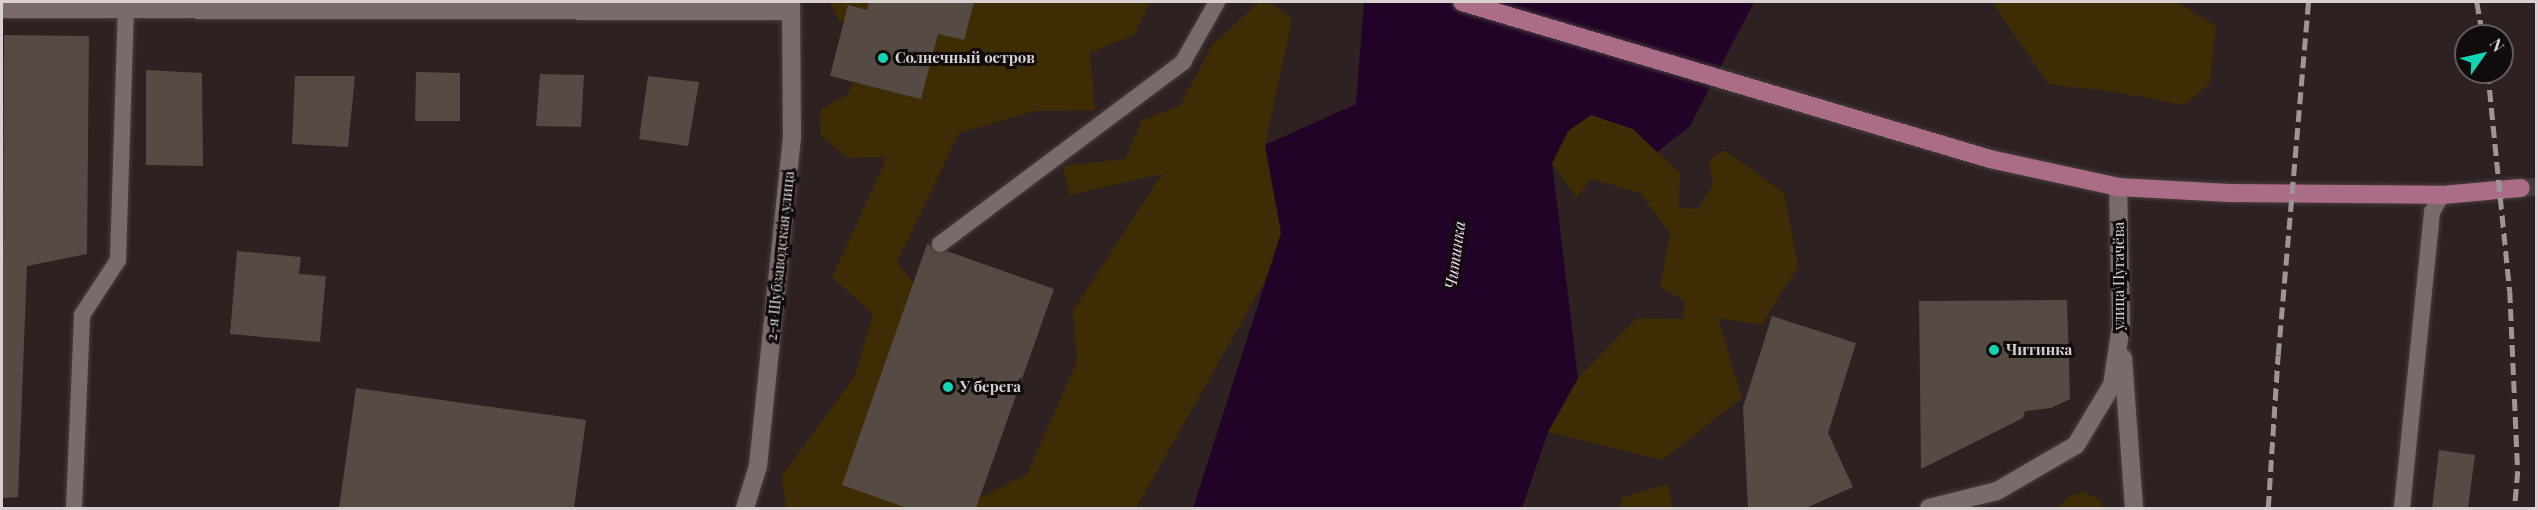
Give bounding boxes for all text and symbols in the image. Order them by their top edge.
north arrow [2454,24,2514,84]
text: N [2486,34,2510,55]
place label: Солнечный остров [895,49,1035,67]
marker: Солнечный остров [876,51,890,65]
street label: 2-я Шубзаводская улица [762,170,798,342]
water label: Читинка [1441,220,1469,290]
street label: улица Пугачёва [2110,222,2128,330]
place label: Читинка [2006,341,2072,359]
marker: Читинка [1987,343,2001,357]
place label: У берега [960,378,1021,396]
marker: У берега [941,380,955,394]

